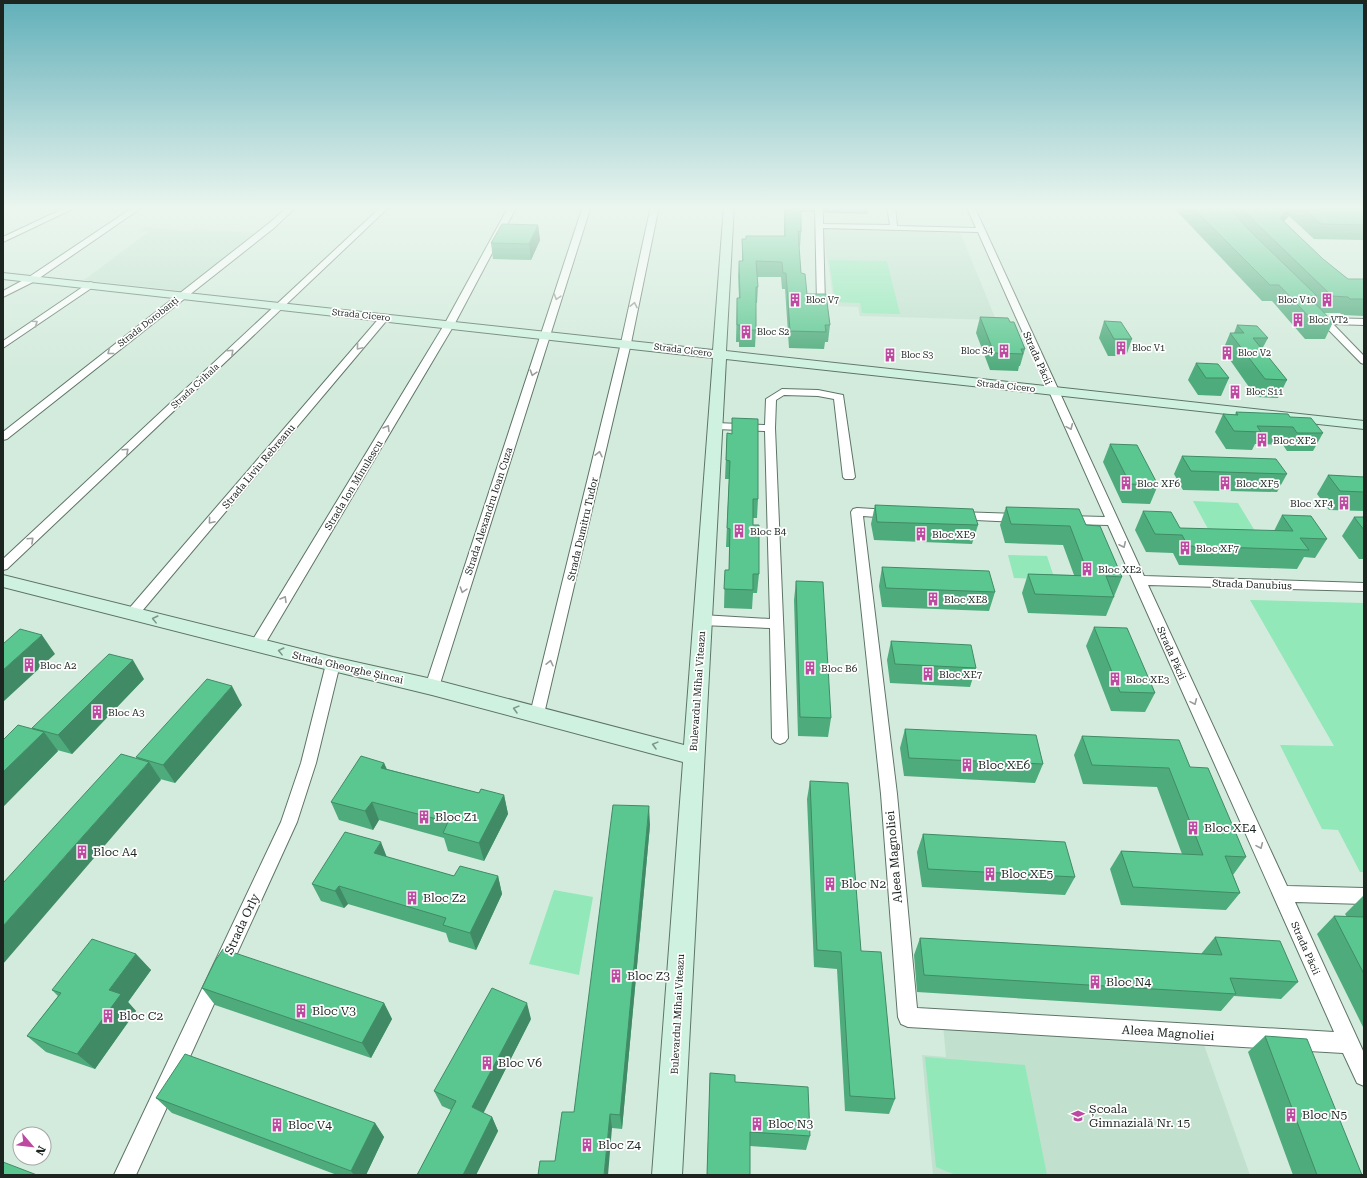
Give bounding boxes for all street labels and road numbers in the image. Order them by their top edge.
street label: Strada Dorobanți [116,295,182,350]
street label: Strada Cicero [331,307,391,323]
street label: Strada Păcii [1021,330,1054,387]
street label: Strada Cicero [653,341,713,359]
street label: Strada Crihala [169,361,221,411]
street label: Strada Cicero [976,378,1036,394]
street label: Strada Liviu Rebreanu [220,421,297,511]
street label: Strada Ion Minulescu [322,438,385,532]
street label: Strada Alexandru Ioan Cuza [463,445,515,576]
street label: Strada Dumitru Tudor [565,476,600,582]
street label: Strada Danubius [1212,578,1292,591]
street label: Strada Păcii [1155,625,1188,682]
street label: Bulevardul Mihai Viteazu [688,630,707,752]
street label: Strada Gheorghe Șincai [291,649,405,688]
street label: Aleea Magnoliei [883,810,905,904]
street label: Strada Orly [222,891,263,957]
street label: Strada Păcii [1289,920,1322,977]
street label: Bulevardul Mihai Viteazu [669,953,686,1074]
street label: Aleea Magnoliei [1121,1023,1215,1043]

